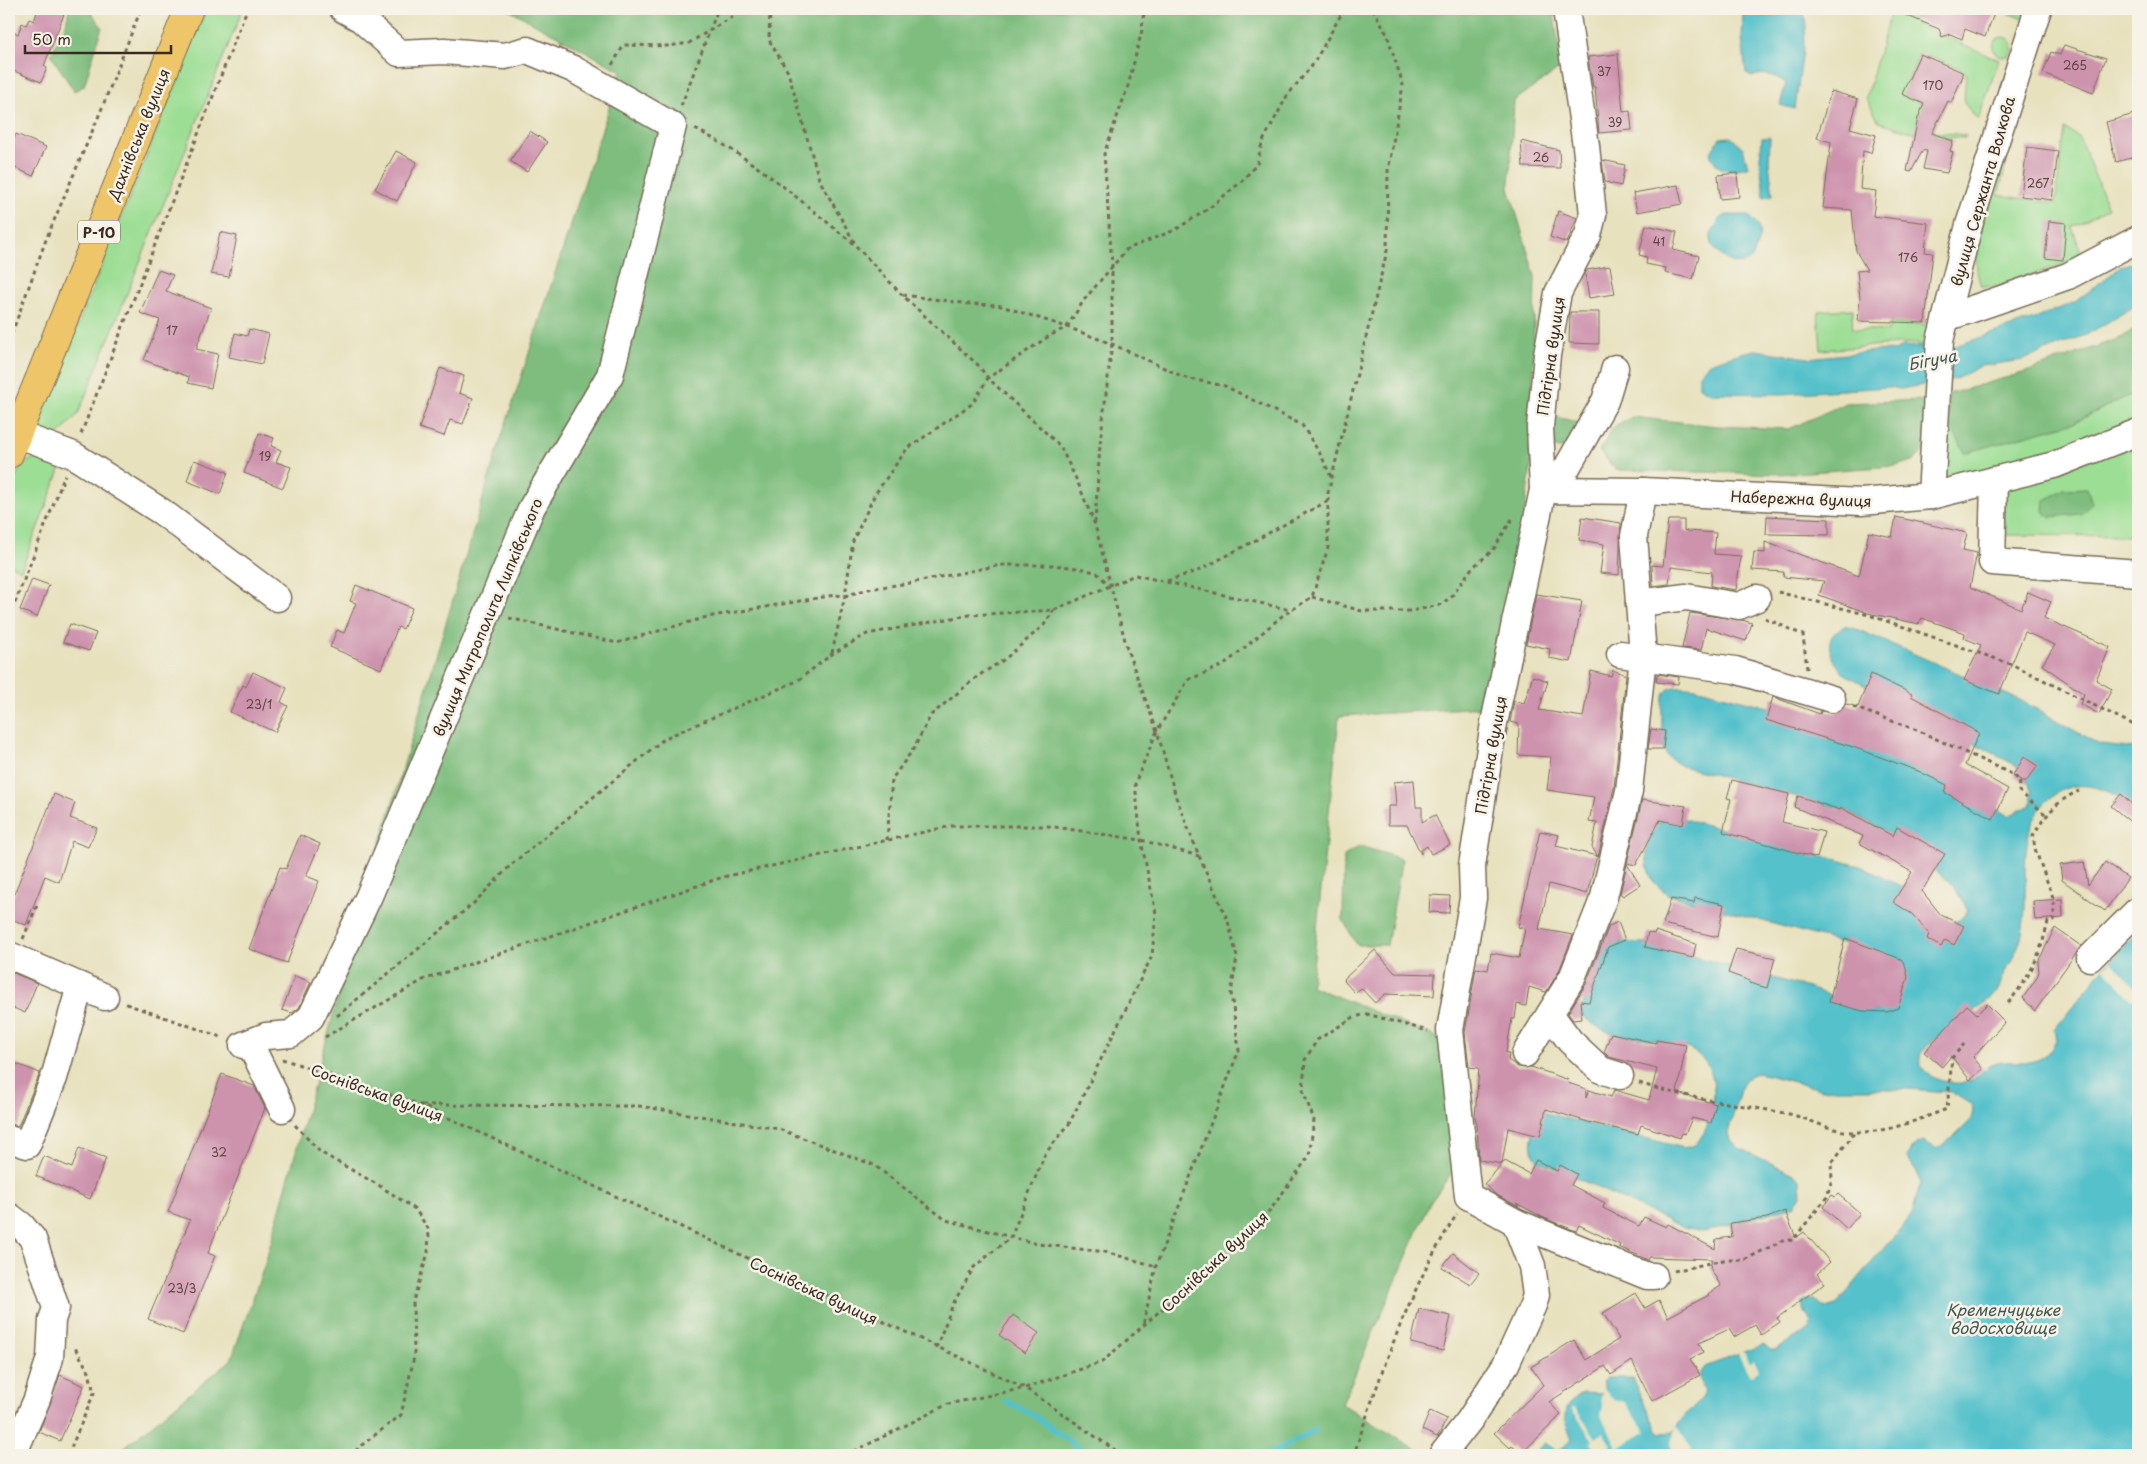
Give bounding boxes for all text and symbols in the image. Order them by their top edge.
scale bar [25,22,171,54]
text: 50 m [32,27,71,50]
house number: 265 [2063,56,2087,74]
house number: 37 [1597,62,1612,80]
street label: Дахнівська вулиця [101,65,175,204]
house number: 170 [1923,76,1944,94]
street label: вулиця Сержанта Волкова [1944,93,2020,289]
house number: 39 [1608,113,1622,131]
house number: 26 [1533,148,1549,166]
house number: 267 [2027,174,2050,192]
road number: Р-10 [78,220,120,243]
house number: 41 [1653,232,1665,250]
house number: 176 [1898,248,1918,266]
street label: Підгірна вулиця [1530,295,1570,417]
house number: 17 [166,321,178,339]
water label: Бігуча [1905,342,1960,376]
house number: 19 [259,447,271,465]
street label: Набережна вулиця [1730,484,1872,512]
street label: вулиця Митрополита Липківського [426,494,548,740]
street label: Підгірна вулиця [1468,694,1512,816]
house number: 23/1 [246,695,272,713]
street label: Соснівська вулиця [308,1057,446,1127]
house number: 32 [211,1143,227,1161]
street label: Соснівська вулиця [1155,1205,1273,1317]
street label: Соснівська вулиця [746,1250,882,1330]
house number: 23/3 [167,1279,197,1297]
water label: Кременчуцьке водосховище [1946,1297,2061,1339]

